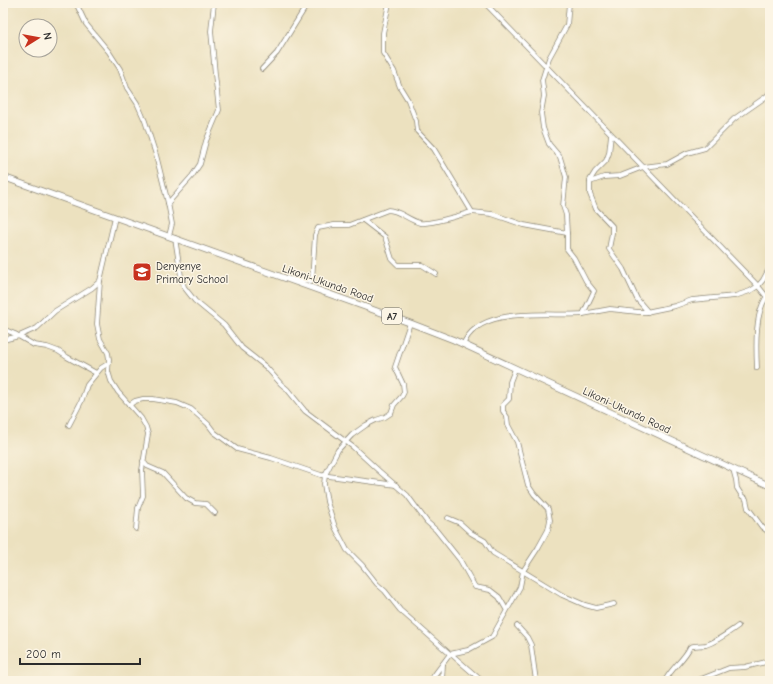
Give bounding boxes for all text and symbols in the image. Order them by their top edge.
north arrow [18,18,58,58]
text: N [40,31,54,41]
place label: Denyenye Primary School [156,260,228,286]
school or university icon: Denyenye Primary School [131,261,153,283]
street label: Likoni-Ukunda Road [281,262,375,305]
road number: A7 [382,308,402,324]
street label: Likoni-Ukunda Road [581,384,673,437]
scale bar [20,640,140,666]
text: 200 m [26,647,61,661]

